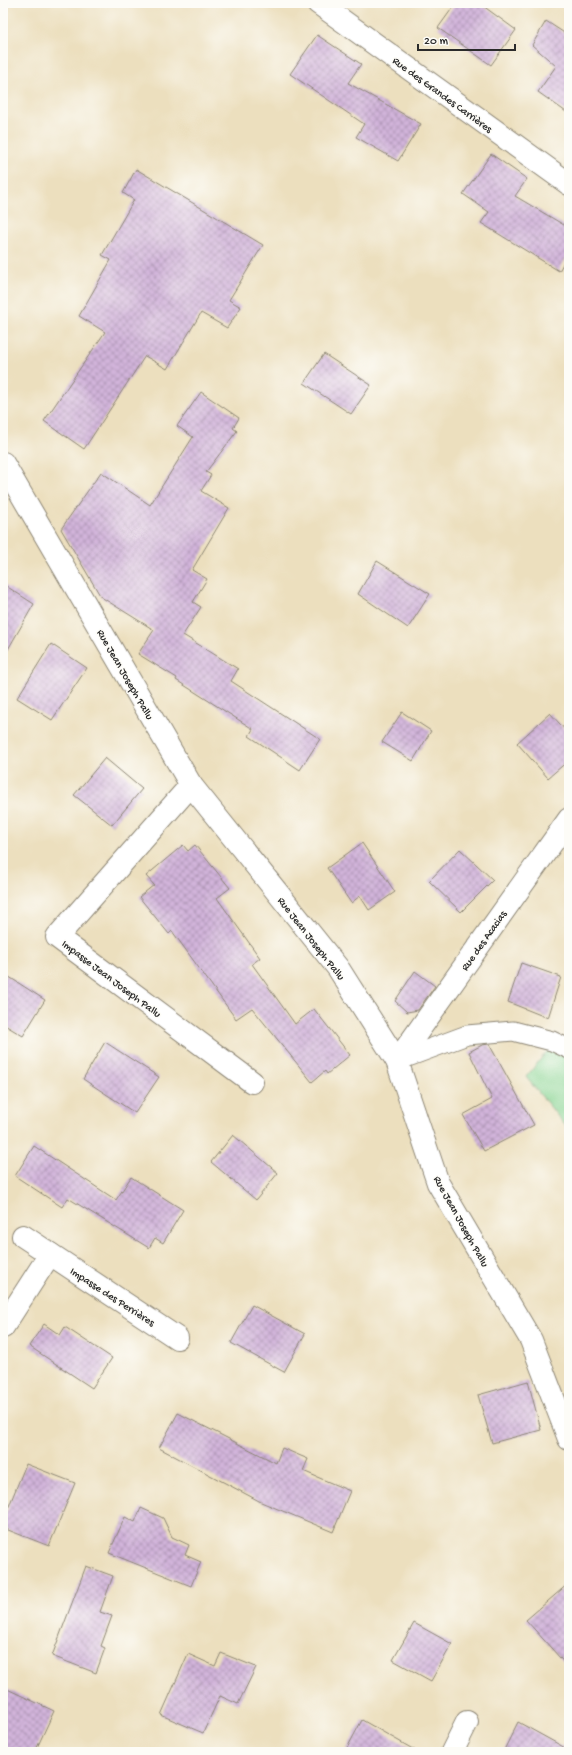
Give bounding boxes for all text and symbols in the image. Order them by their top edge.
scale bar [418,26,515,52]
text: 20 m [424,35,449,49]
street label: Rue des Grandes Carrières [390,55,495,136]
street label: Rue Jean Joseph Pallu [94,628,155,722]
street label: Rue Jean Joseph Pallu [274,895,347,983]
street label: Rue des Acacias [459,908,510,974]
street label: Impasse Jean Joseph Pallu [59,938,163,1021]
street label: Rue Jean Joseph Pallu [430,1174,490,1269]
street label: Impasse des Perrières [67,1266,157,1330]

